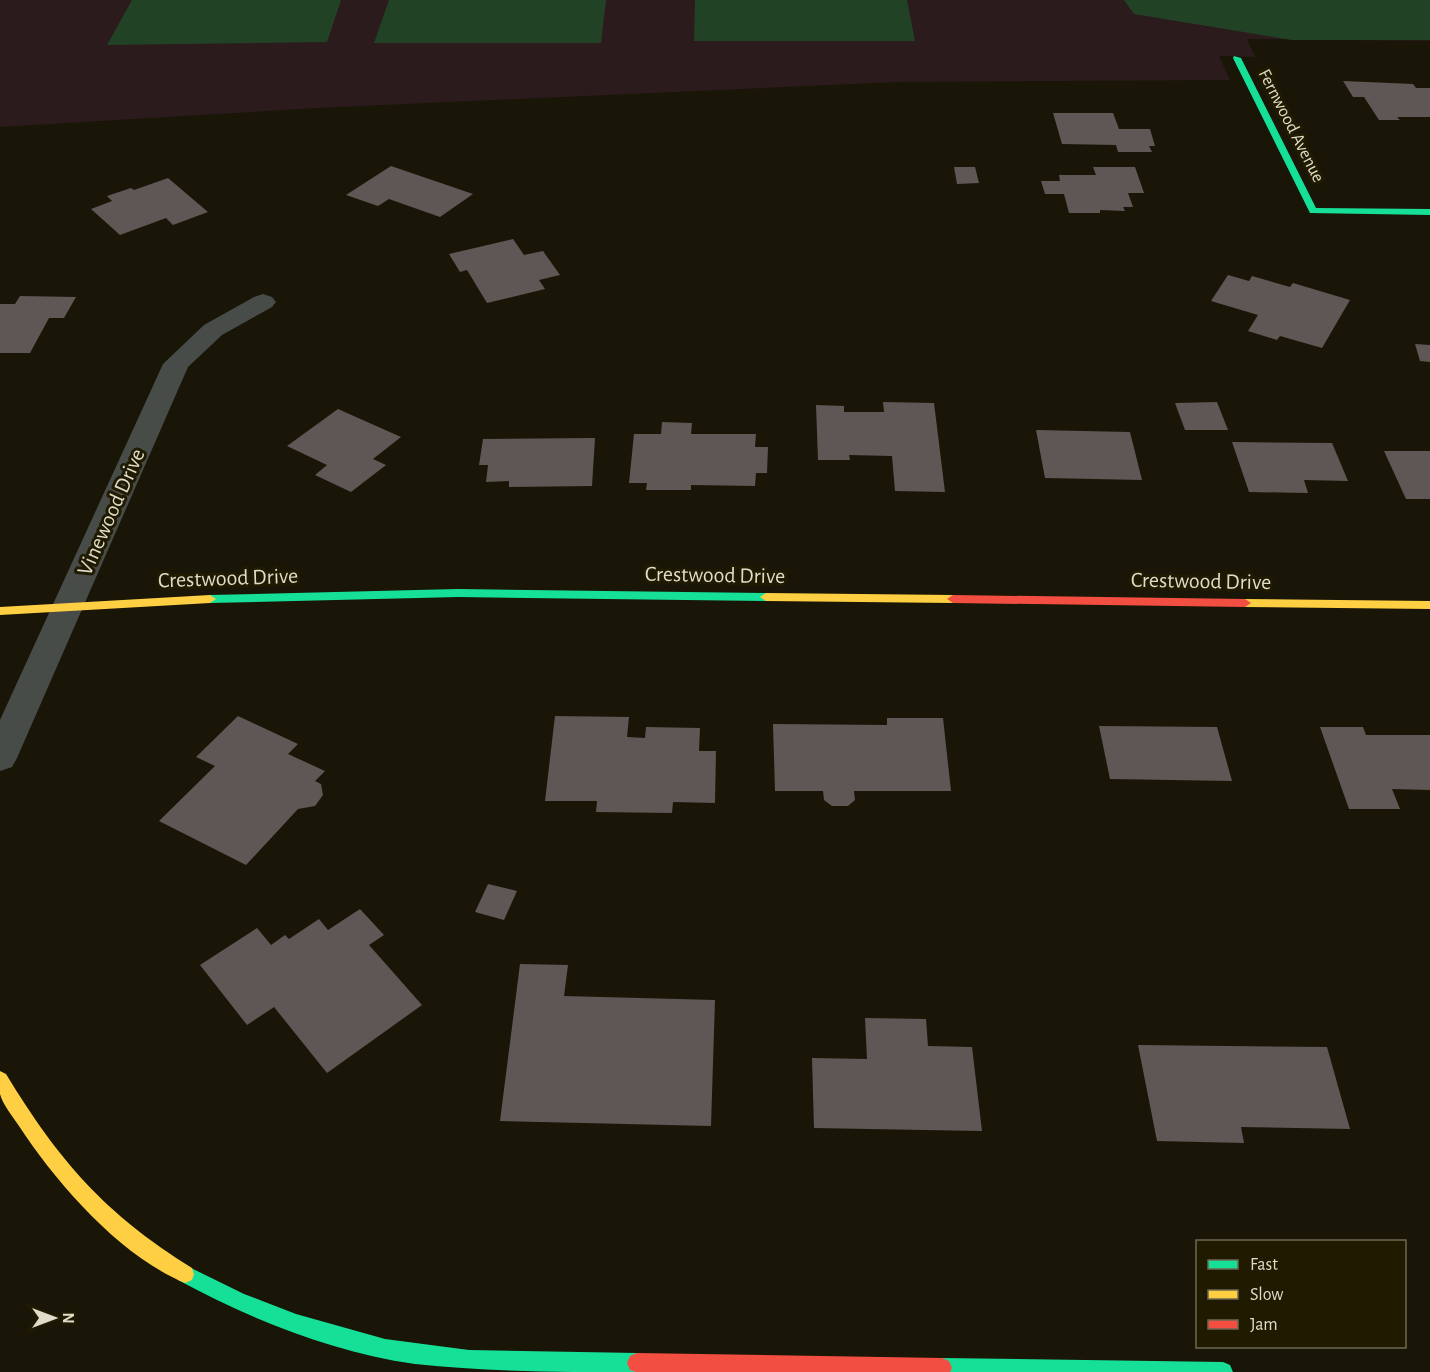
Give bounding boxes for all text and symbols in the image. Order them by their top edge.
street label: Fernwood Avenue [1255,66,1327,186]
street label: Vinewood Drive [73,445,149,579]
street label: Crestwood Drive [645,563,785,587]
street label: Crestwood Drive [158,565,298,591]
street label: Crestwood Drive [1131,569,1271,593]
legend [1196,1240,1406,1348]
text: Fast [1250,1256,1278,1274]
text: Slow [1250,1286,1283,1304]
north arrow [24,1288,84,1348]
text: N [60,1312,76,1324]
text: Jam [1250,1316,1278,1334]

